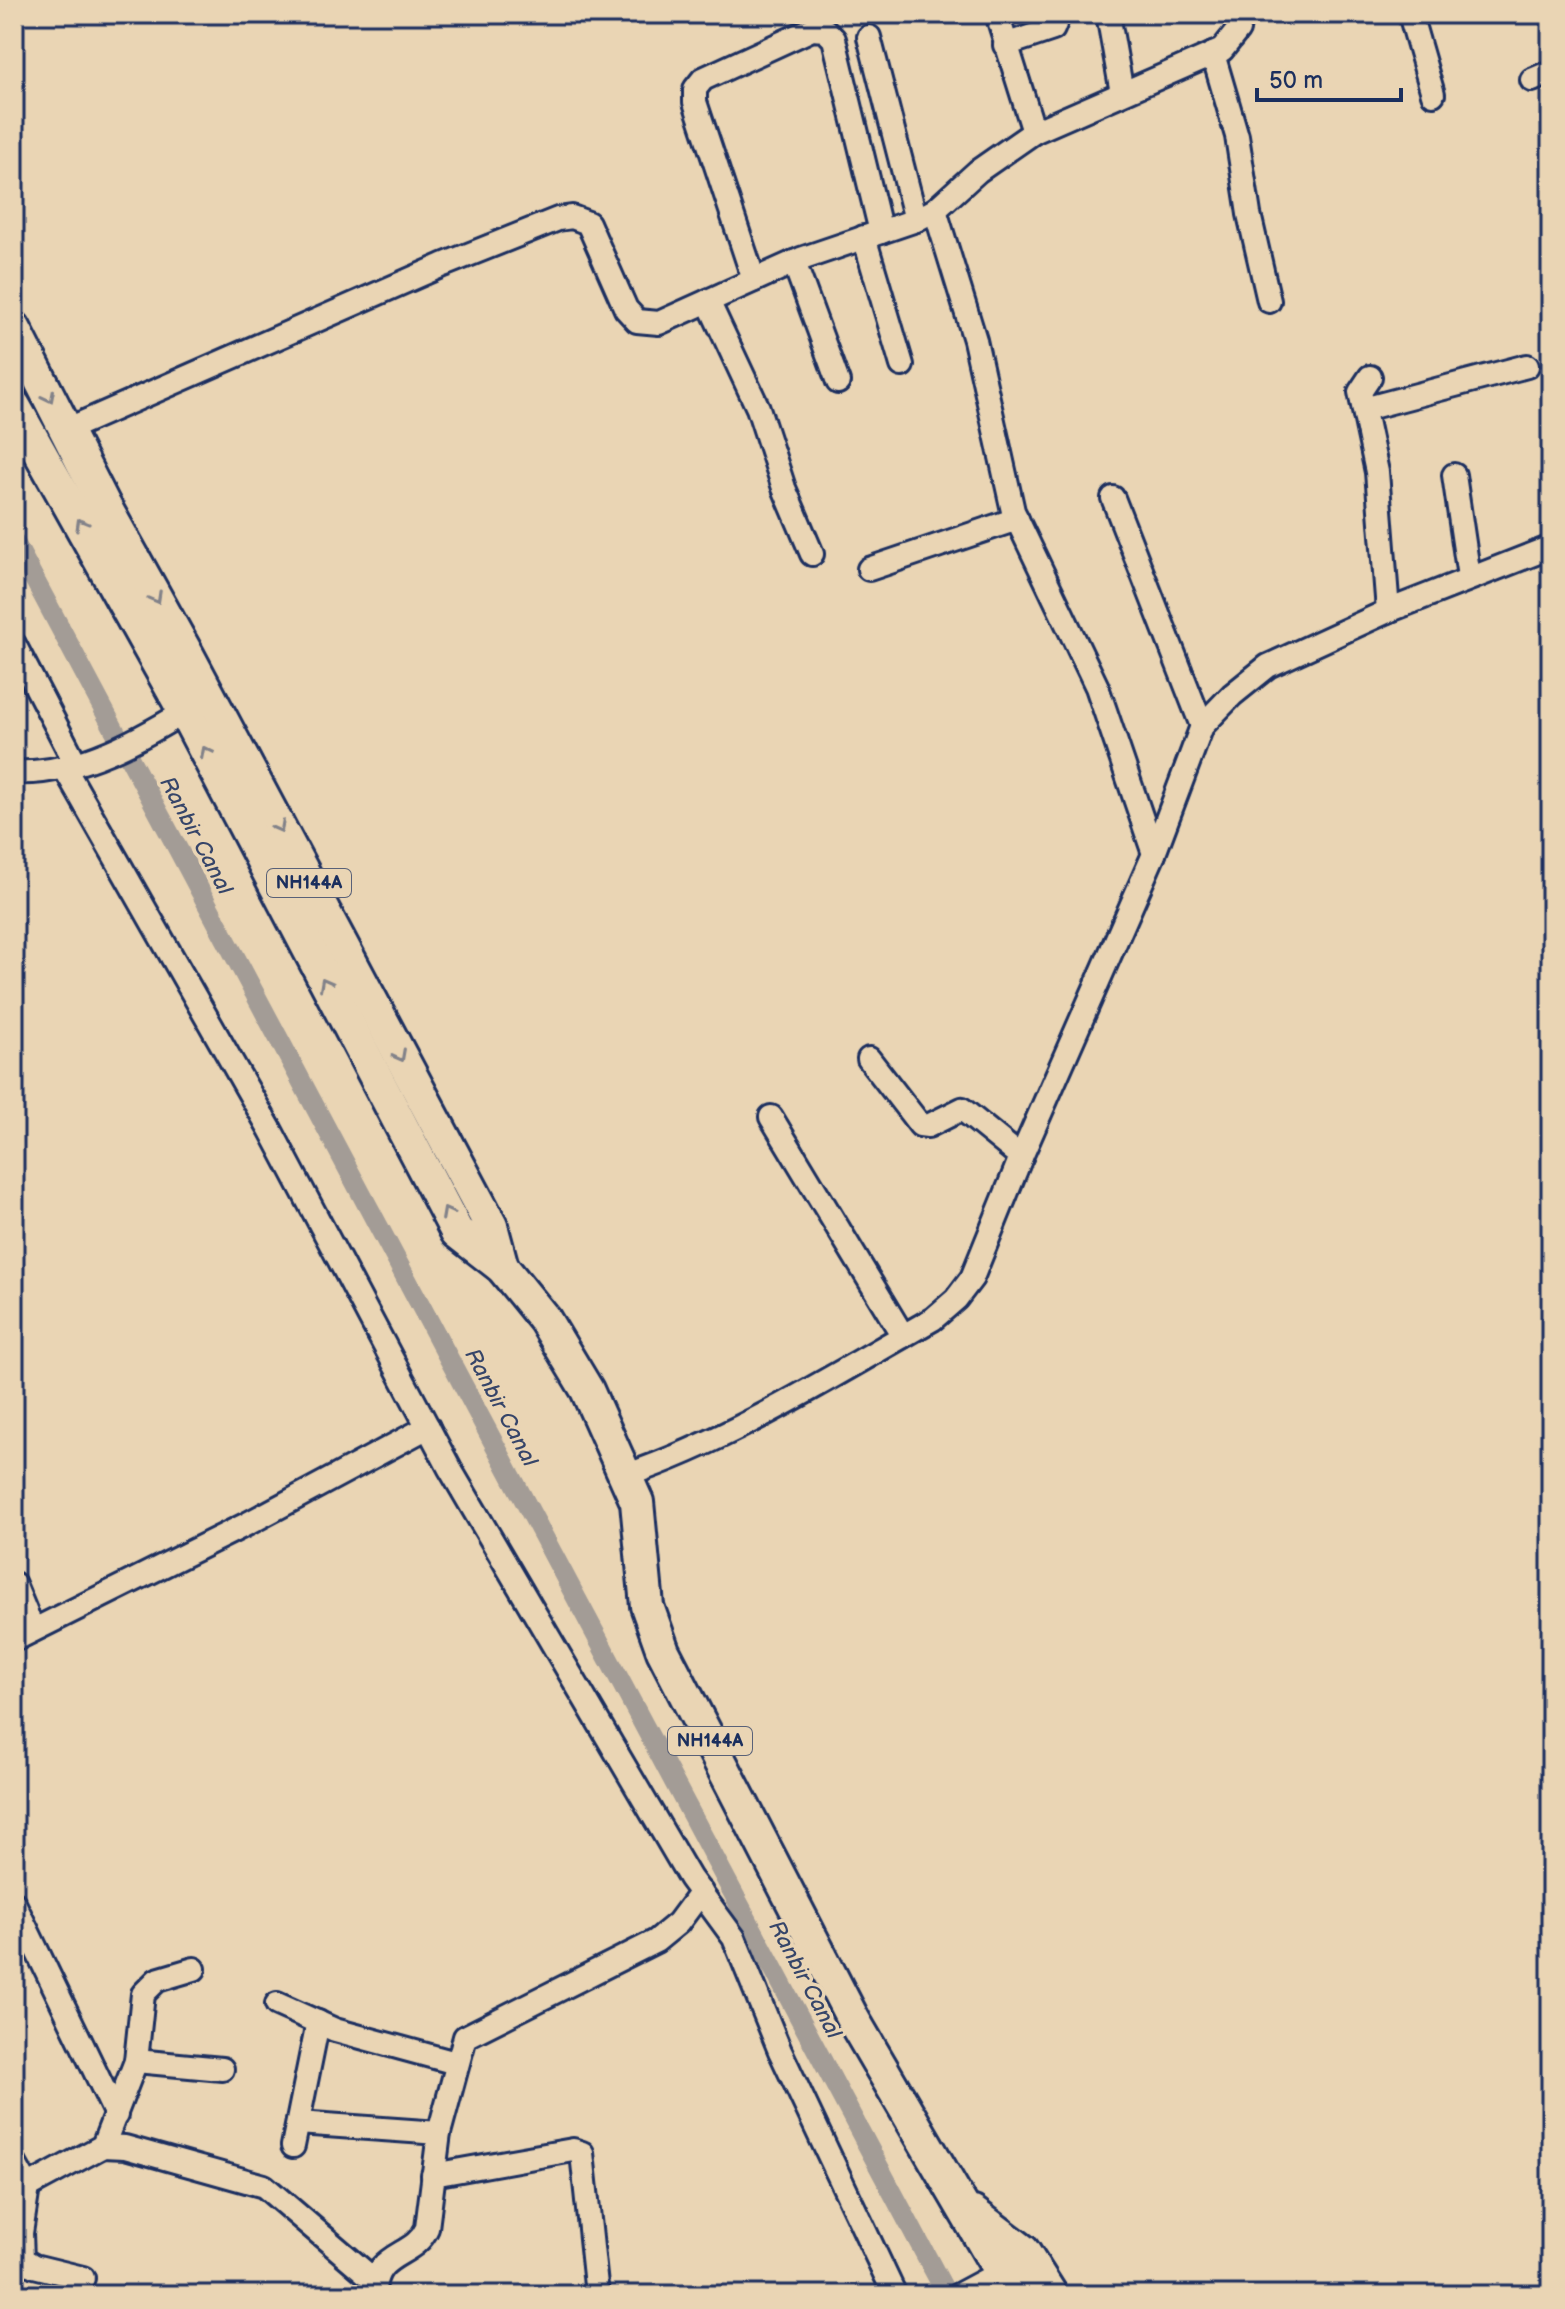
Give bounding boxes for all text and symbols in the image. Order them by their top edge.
scale bar [1257,52,1401,102]
text: 50 m [1269,66,1323,95]
one-way arrow [40,389,55,404]
one-way arrow [75,519,91,533]
one-way arrow [146,589,162,603]
one-way arrow [200,746,215,761]
water label: Ranbir Canal [153,772,238,900]
one-way arrow [269,818,284,833]
road number: NH144A [267,869,351,897]
one-way arrow [320,977,335,992]
one-way arrow [391,1048,406,1063]
one-way arrow [441,1207,456,1222]
water label: Ranbir Canal [458,1344,543,1472]
road number: NH144A [668,1727,752,1755]
water label: Ranbir Canal [762,1916,847,2044]

